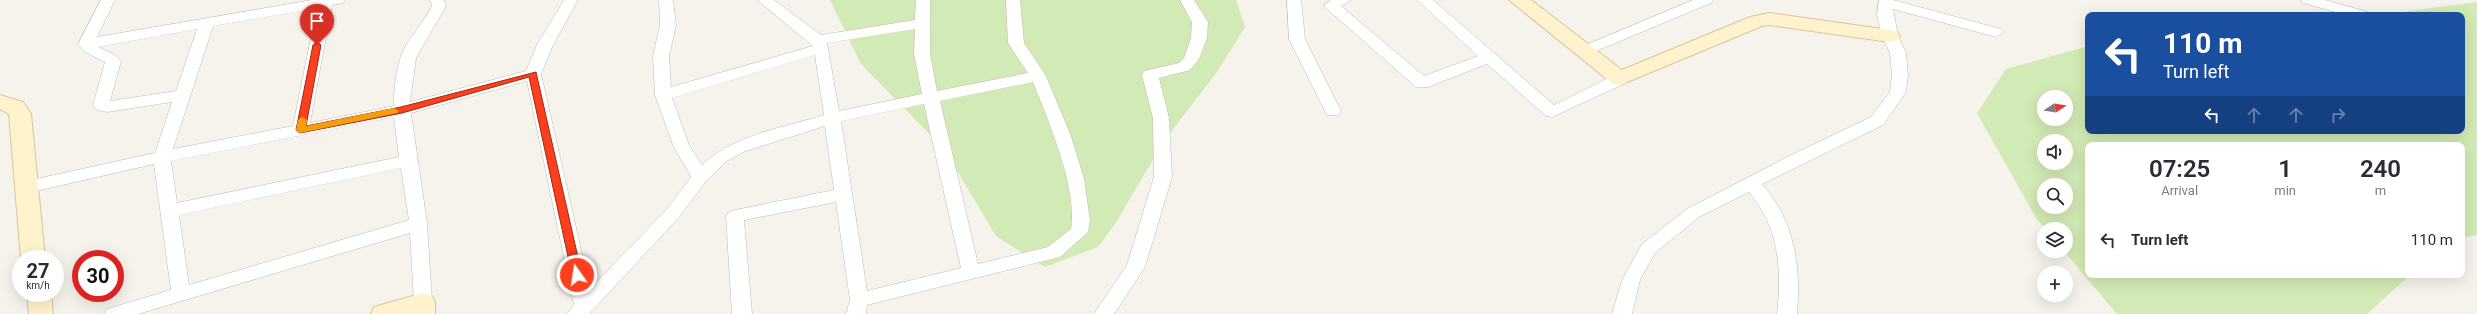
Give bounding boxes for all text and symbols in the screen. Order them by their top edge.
pin [300,4,334,45]
icon: arrive [306,10,328,32]
text: 110 m [2163,27,2242,60]
icon: left [2097,28,2149,80]
text: Turn left [2163,61,2229,82]
north arrow [2037,90,2073,126]
map controls [2037,90,2073,302]
icon: left [2201,104,2223,126]
icon: ahead [2243,104,2265,126]
icon: ahead [2285,104,2307,126]
icon: right [2327,104,2349,126]
button: sound [2037,134,2073,170]
text: 07:25 [2149,155,2210,183]
text: 1 [2278,155,2292,183]
text: 240 [2360,155,2401,183]
button: search [2037,178,2073,214]
text: Arrival [2161,183,2198,198]
text: min [2274,183,2296,198]
text: m [2375,183,2386,198]
button: layers [2037,222,2073,258]
icon: left [2097,229,2119,251]
text: Turn left [2131,231,2188,249]
text: 110 m [2411,231,2453,249]
speed limit sign: 30 [72,250,124,302]
position arrow [556,254,598,296]
text: 27 [27,259,49,283]
button: + [2037,266,2073,302]
text: km/h [26,280,50,291]

